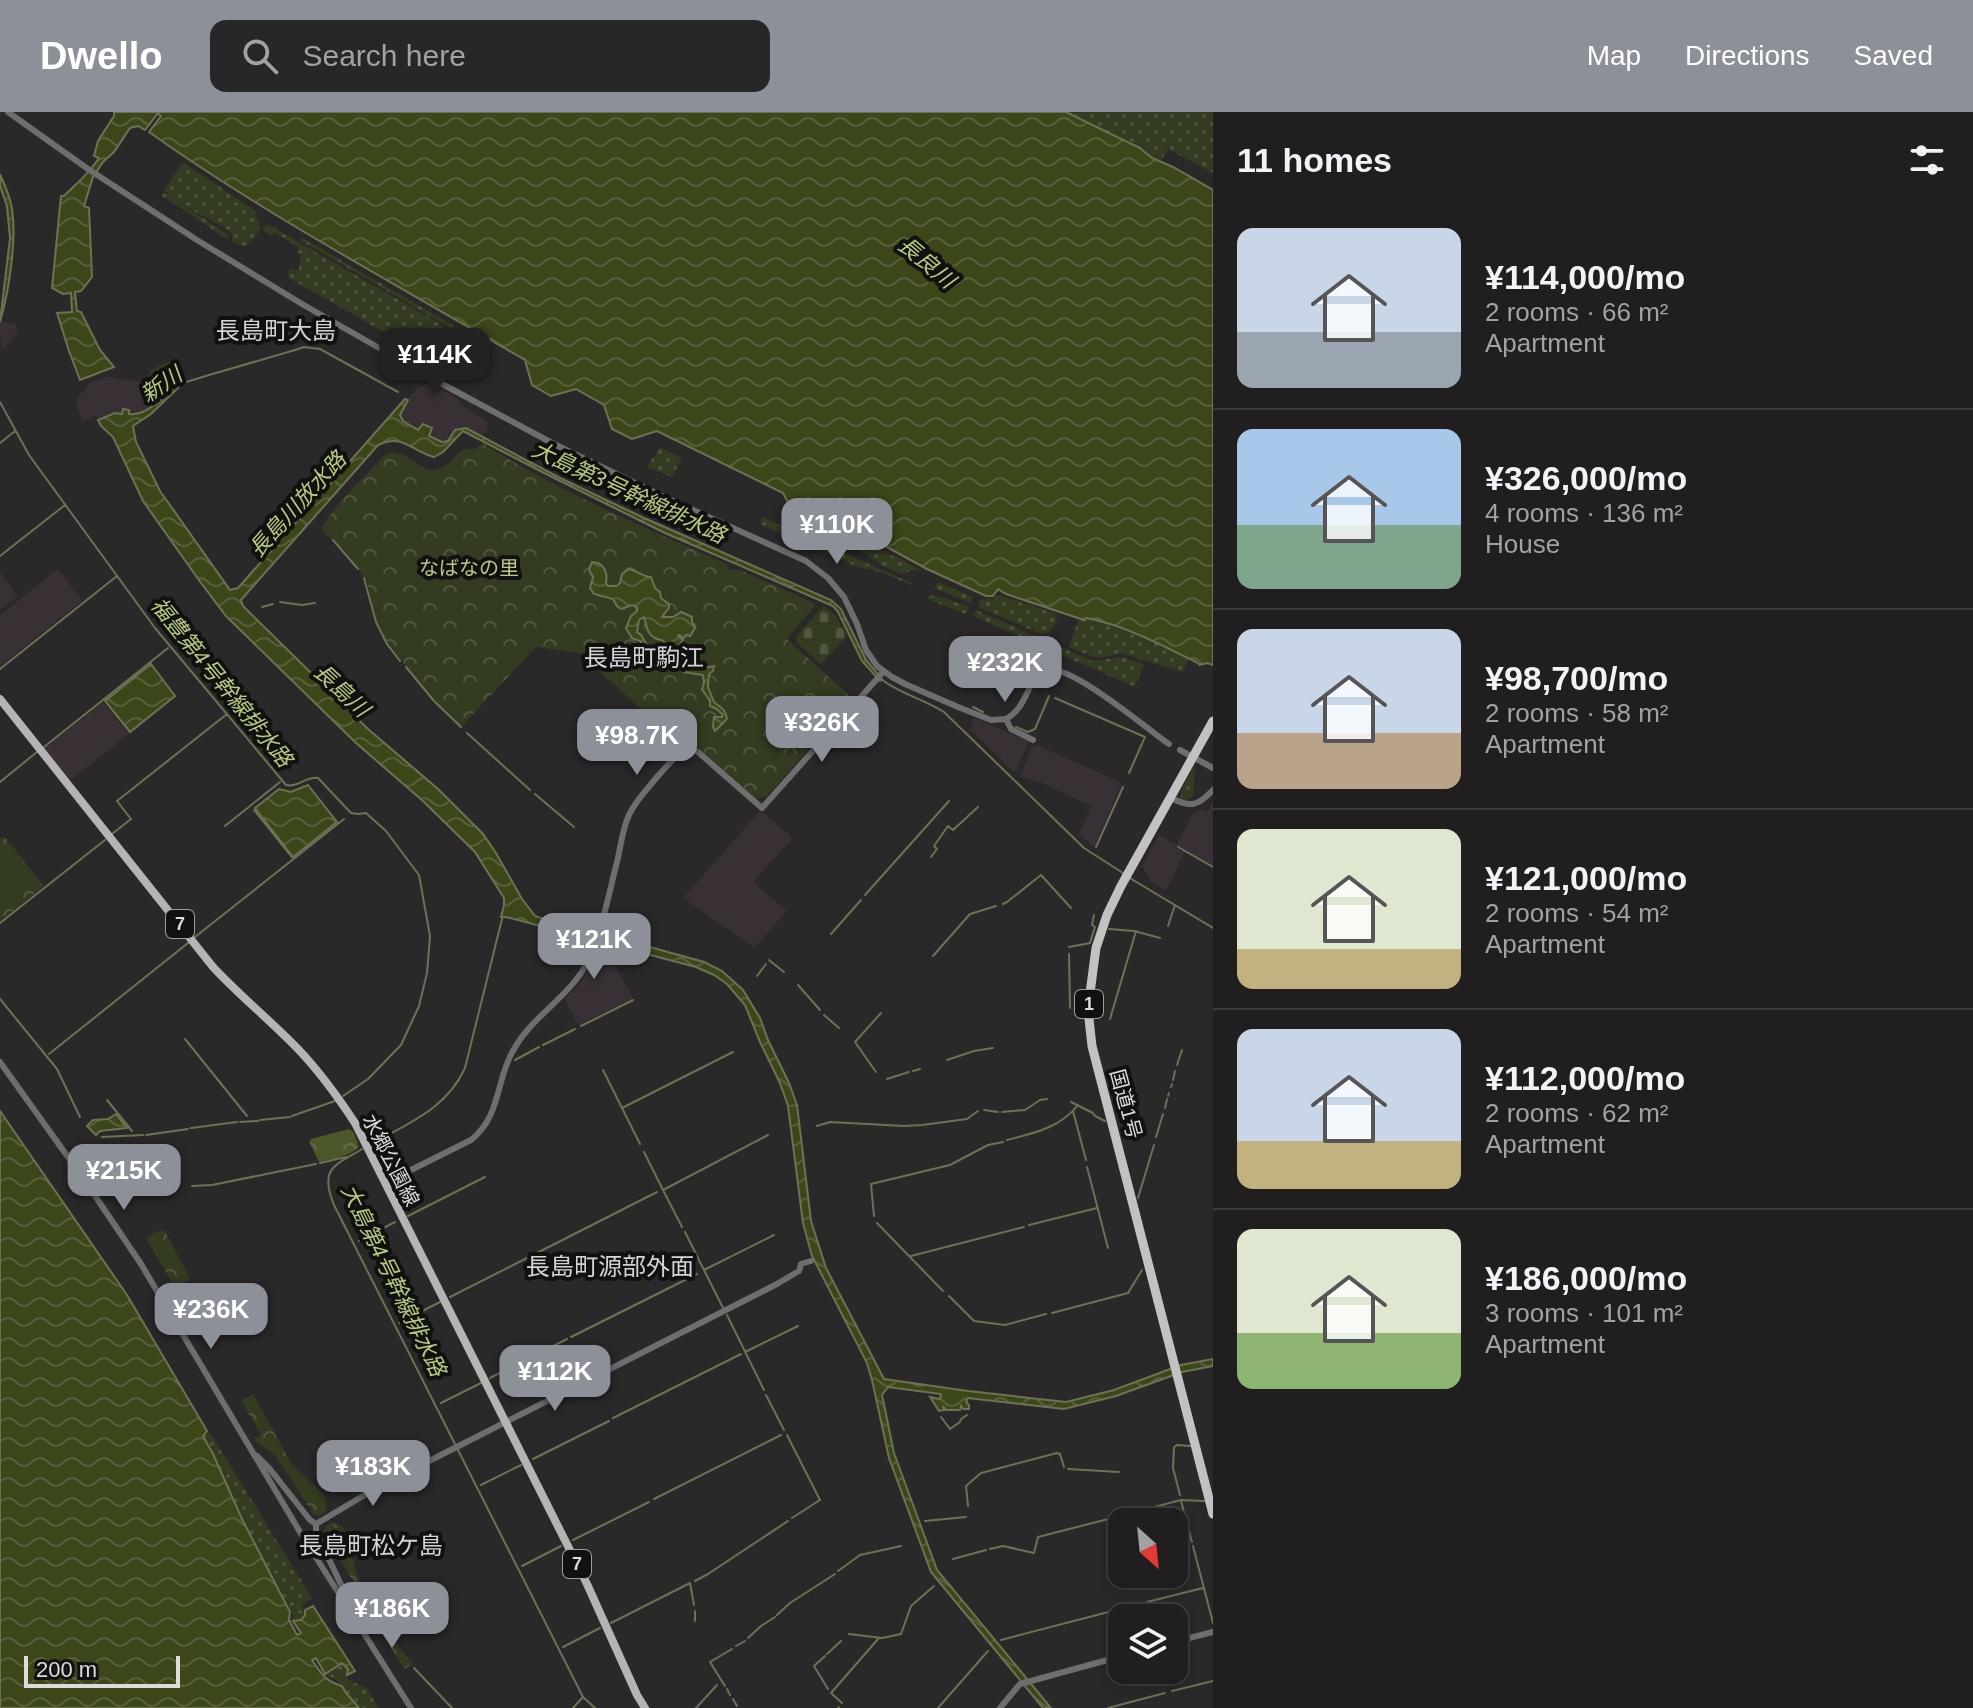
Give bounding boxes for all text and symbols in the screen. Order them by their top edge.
search box [210,20,770,92]
icon: search [238,34,282,78]
text: Dwello [40,35,162,77]
text: Search here [302,39,466,72]
text: Map [1587,40,1641,71]
text: Directions [1685,40,1810,71]
text: Saved [1854,40,1933,71]
icon: filters [1905,138,1949,182]
text: 11 homes [1237,141,1392,179]
water label: 長良川 [893,232,962,294]
text: ¥114,000/mo [1485,258,1685,296]
icon: home [1301,260,1397,356]
text: 2 rooms · 66 m² [1485,297,1669,327]
district label: 長島町大島 [216,317,336,344]
pin: ¥114K [379,328,491,396]
text: Apartment [1485,328,1605,358]
text: ¥114K [397,339,473,369]
water label: 新川 [136,361,188,407]
water label: 大島第3号幹線排水路 [528,437,731,549]
water label: 長島川放水路 [244,445,352,562]
text: ¥326,000/mo [1485,459,1687,497]
icon: home [1301,461,1397,557]
pin: ¥110K [781,498,893,566]
text: 4 rooms · 136 m² [1485,498,1683,528]
text: ¥110K [799,509,875,539]
text: House [1485,529,1560,559]
park label: なばなの里 [419,557,519,579]
water label: 福豊第4号幹線排水路 [146,593,299,773]
pin: ¥232K [949,636,1061,704]
district label: 長島町駒江 [584,644,704,671]
text: ¥232K [967,647,1043,677]
water label: 長島川 [309,659,376,723]
text: ¥98,700/mo [1485,659,1668,697]
icon: home [1301,661,1397,757]
pin: ¥326K [766,696,878,764]
text: 2 rooms · 58 m² [1485,698,1669,728]
text: ¥326K [784,707,860,737]
pin: ¥98.7K [572,709,702,777]
text: ¥98.7K [595,720,679,750]
text: Apartment [1485,729,1605,759]
text: ¥121,000/mo [1485,859,1687,897]
icon: home [1301,861,1397,957]
text: 2 rooms · 54 m² [1485,898,1669,928]
road number: 7 [166,910,194,938]
pin: ¥121K [538,913,650,981]
text: ¥121K [556,924,632,954]
text: Apartment [1485,929,1605,959]
road number: 1 [1075,990,1103,1018]
text: ¥112,000/mo [1485,1059,1685,1097]
icon: home [1301,1061,1397,1157]
street label: 国道1号 [1106,1067,1146,1141]
text: 2 rooms · 62 m² [1485,1098,1669,1128]
street label: 水郷公園線 [358,1110,424,1210]
text: Apartment [1485,1129,1605,1159]
pin: ¥215K [68,1144,180,1212]
text: ¥215K [86,1155,162,1185]
water label: 大島第4号幹線排水路 [336,1180,452,1382]
district label: 長島町源部外面 [526,1253,694,1280]
text: ¥186,000/mo [1485,1259,1687,1297]
icon: home [1301,1261,1397,1357]
pin: ¥236K [155,1283,267,1351]
text: ¥236K [173,1294,249,1324]
text: 3 rooms · 101 m² [1485,1298,1683,1328]
text: Apartment [1485,1329,1605,1359]
pin: ¥112K [499,1345,611,1413]
text: ¥112K [517,1356,593,1386]
pin: ¥183K [317,1440,429,1508]
text: ¥183K [335,1451,411,1481]
north arrow [1108,1508,1188,1588]
map controls [1108,1508,1188,1684]
district label: 長島町松ケ島 [299,1532,443,1559]
road number: 7 [563,1550,591,1578]
pin: ¥186K [336,1582,448,1650]
text: ¥186K [354,1593,430,1623]
button: layers [1108,1604,1188,1684]
scale bar [24,1652,180,1688]
text: 200 m [36,1657,97,1682]

